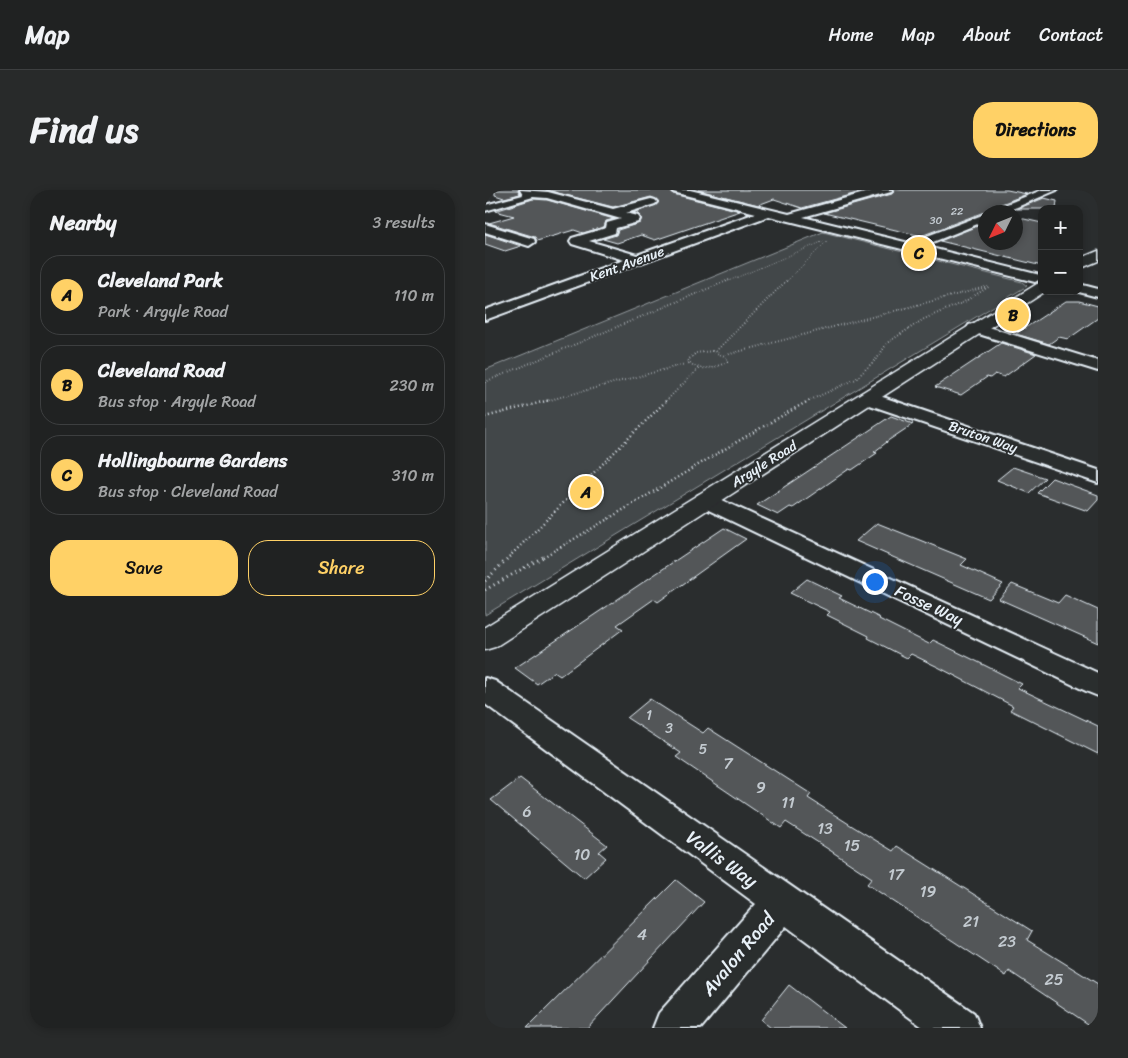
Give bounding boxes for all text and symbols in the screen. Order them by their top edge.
text: Map [25,14,69,56]
text: Home [829,19,874,51]
text: Map [902,19,935,51]
text: About [963,19,1011,51]
text: Contact [1039,19,1103,51]
text: Find us [30,99,138,161]
button: Directions [973,102,1098,158]
house number: 22 [951,202,964,221]
text: Nearby [50,204,116,242]
north arrow [978,205,1023,250]
map controls [1038,205,1083,295]
button: + [1038,205,1083,250]
text: 3 results [372,208,435,237]
house number: 30 [930,211,943,230]
pin: C [903,234,935,272]
street label: Kent Avenue [586,239,668,289]
button: − [1038,250,1083,295]
text: Cleveland Park [98,264,223,297]
text: A [62,281,72,310]
text: 110 m [394,281,434,310]
pin: B [997,296,1029,334]
text: Park · Argyle Road [98,297,228,326]
text: Cleveland Road [98,354,225,387]
text: B [62,371,72,400]
text: 230 m [389,371,434,400]
text: Bus stop · Argyle Road [98,387,256,416]
street label: Bruton Way [945,414,1022,461]
street label: Argyle Road [725,433,803,495]
text: Hollingbourne Gardens [98,444,288,477]
text: C [62,461,72,490]
text: 310 m [392,461,434,490]
pin: A [570,473,602,511]
text: Bus stop · Cleveland Road [98,477,278,506]
button: Save [50,540,238,596]
button: Share [248,540,435,596]
your location [862,569,888,595]
street label: Fosse Way [890,576,969,634]
house number: 1 [646,703,652,728]
house number: 3 [665,716,673,741]
house number: 5 [699,737,708,762]
house number: 7 [723,749,733,778]
house number: 9 [756,773,766,802]
house number: 11 [781,788,795,817]
house number: 6 [522,797,532,826]
house number: 13 [817,814,833,843]
street label: Vallis Way [679,821,765,897]
house number: 15 [844,831,861,860]
house number: 10 [574,840,590,869]
house number: 17 [888,860,905,889]
house number: 19 [920,877,937,906]
street label: Avalon Road [692,903,785,1004]
house number: 21 [963,907,979,936]
house number: 4 [637,920,647,949]
house number: 23 [998,927,1016,956]
house number: 25 [1044,965,1064,994]

